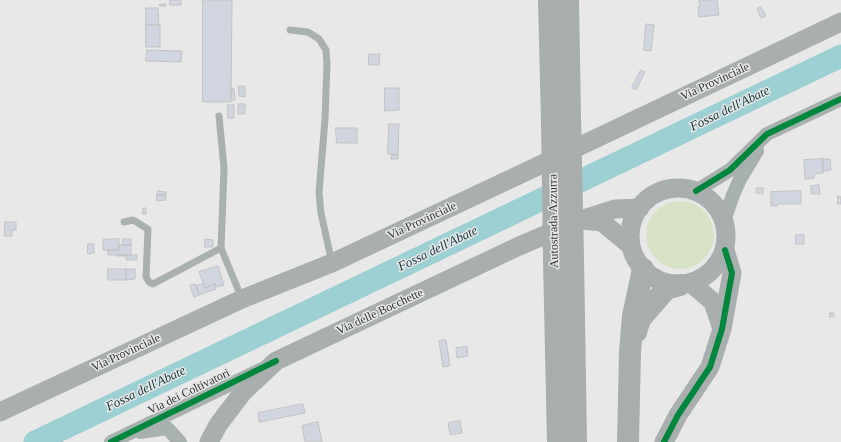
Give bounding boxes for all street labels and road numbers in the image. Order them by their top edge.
street label: Via Provinciale [678,60,752,104]
street label: Autostrada Azzurra [546,174,562,268]
street label: Via Provinciale [385,199,459,243]
street label: Via delle Bocchette [334,286,426,338]
street label: Via Provinciale [89,331,163,375]
street label: Via dei Coltivatori [146,366,232,418]

